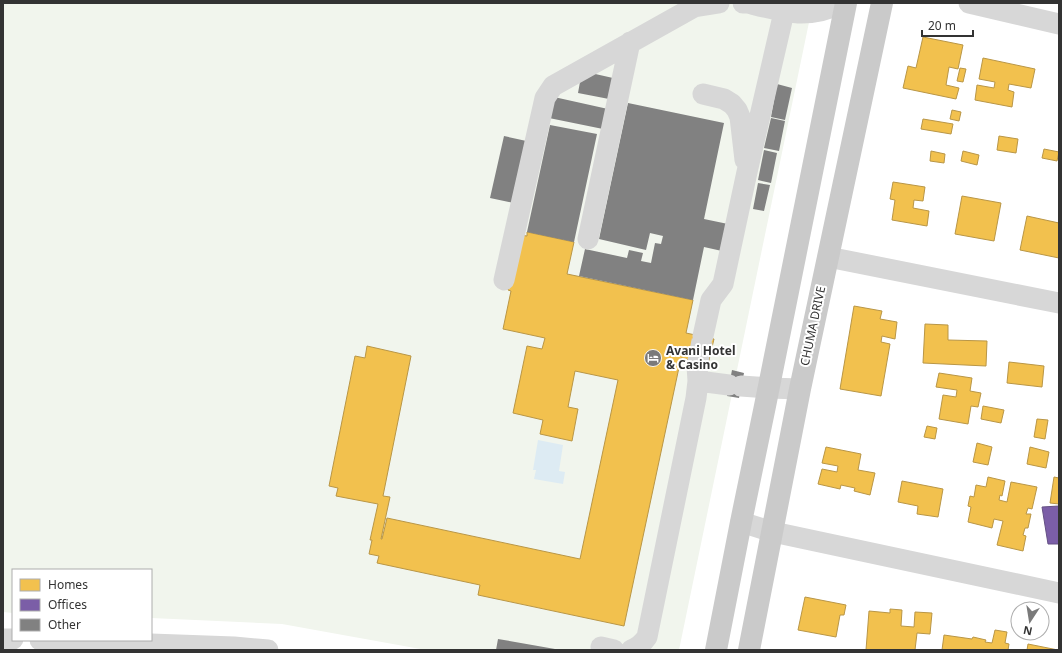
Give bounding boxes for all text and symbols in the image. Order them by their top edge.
scale bar [922,12,973,38]
text: 20 m [928,17,956,34]
street label: CHUMA DRIVE [796,284,829,367]
place label: Avani Hotel & Casino [666,342,735,373]
hotel icon: Avani Hotel & Casino [643,348,663,368]
legend [12,569,152,641]
text: Homes [48,576,88,593]
text: Offices [48,596,87,613]
north arrow [1010,601,1050,641]
text: Other [48,616,81,633]
text: N [1022,623,1034,640]

